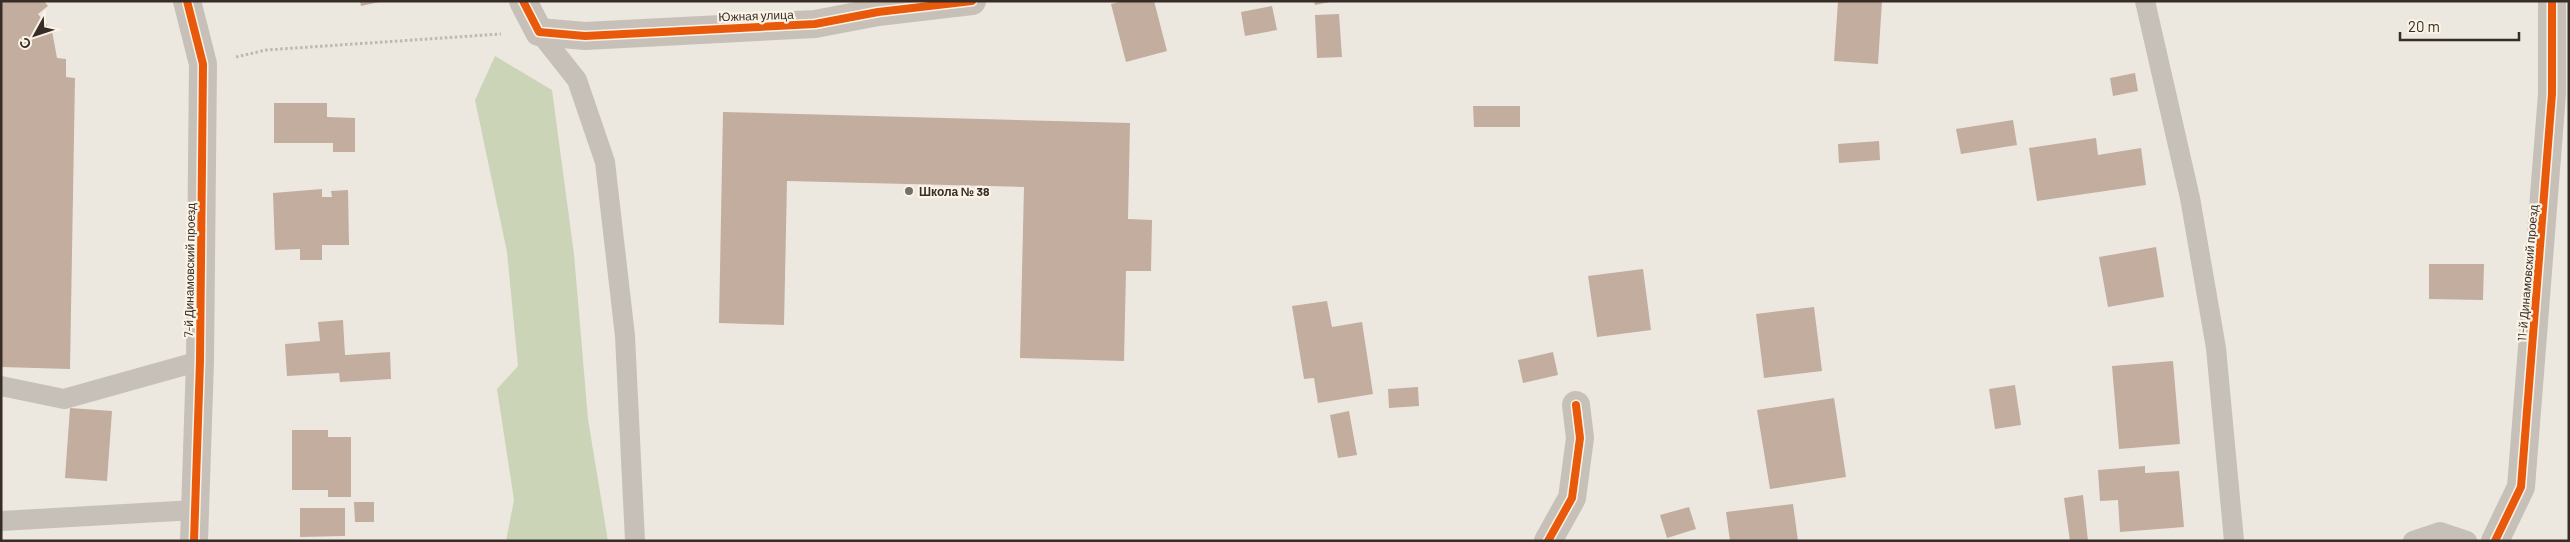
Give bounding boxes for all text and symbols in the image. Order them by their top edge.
street label: Южная улица [718,7,794,24]
north arrow [10,10,60,60]
scale bar [2400,10,2519,42]
text: 20 m [2408,17,2440,35]
text: С [15,34,34,53]
place label: Школа № 38 [919,184,990,198]
marker: Школа № 38 [903,185,915,197]
street label: 7-й Динамовский проезд [181,203,198,337]
street label: 11-й Динамовский проезд [2514,204,2541,342]

